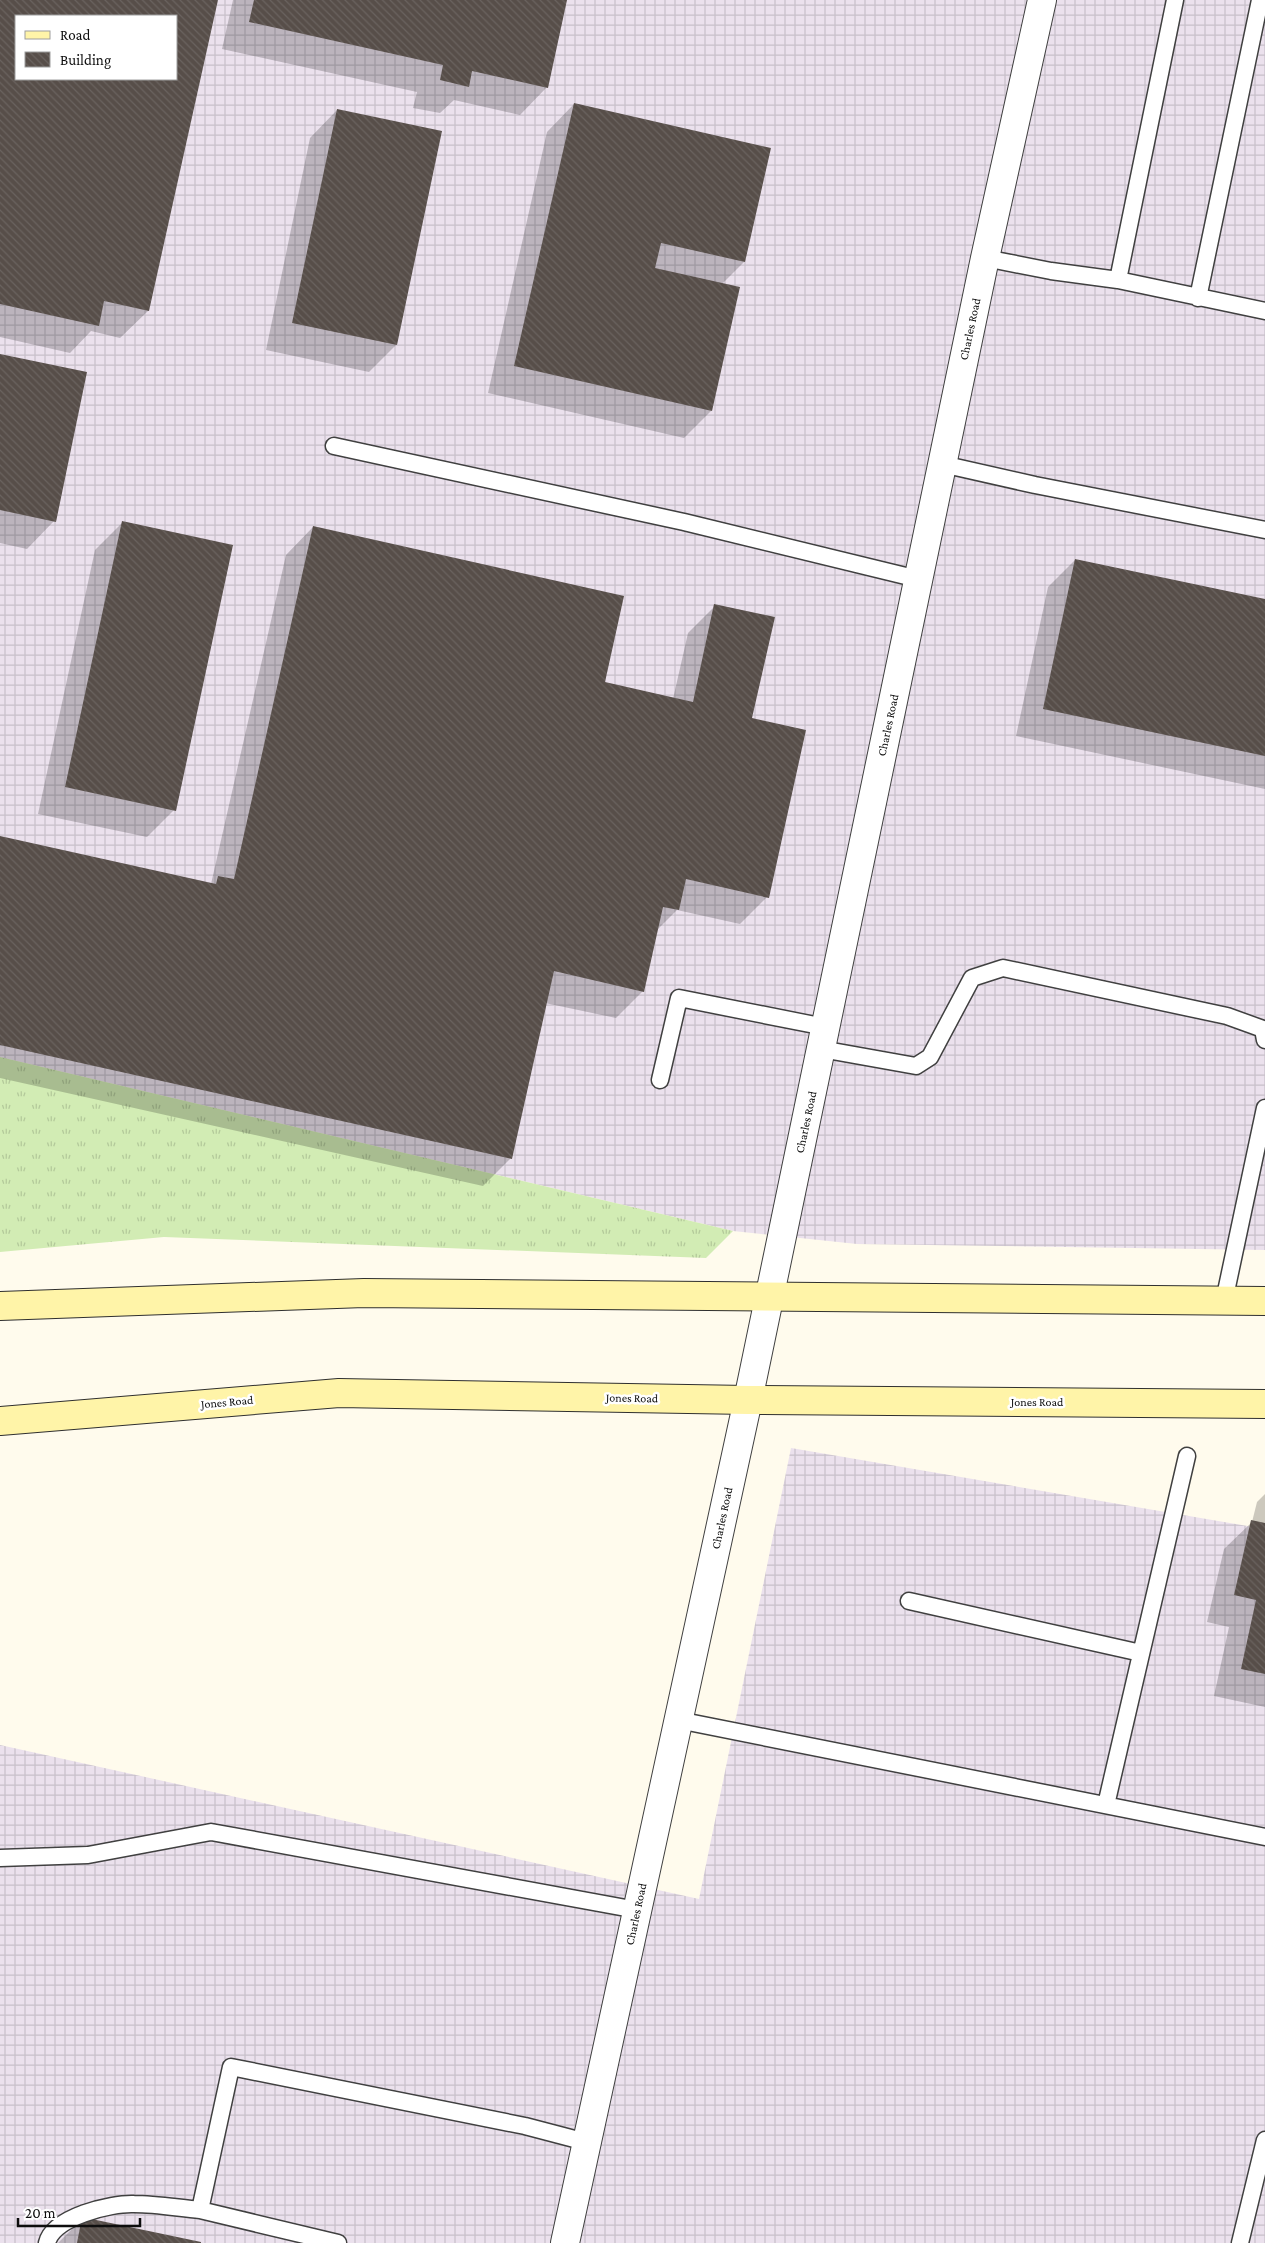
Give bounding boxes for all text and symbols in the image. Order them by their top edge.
legend [15,15,178,80]
text: Road [60,27,91,43]
text: Building [60,52,111,69]
street label: Charles Road [957,296,984,361]
street label: Charles Road [875,692,902,757]
street label: Charles Road [793,1089,820,1154]
street label: Jones Road [605,1391,659,1405]
street label: Jones Road [199,1393,254,1411]
street label: Jones Road [1010,1395,1064,1409]
street label: Charles Road [709,1485,736,1550]
street label: Charles Road [623,1881,650,1946]
scale bar [18,2196,140,2228]
text: 20 m [25,2205,56,2221]

